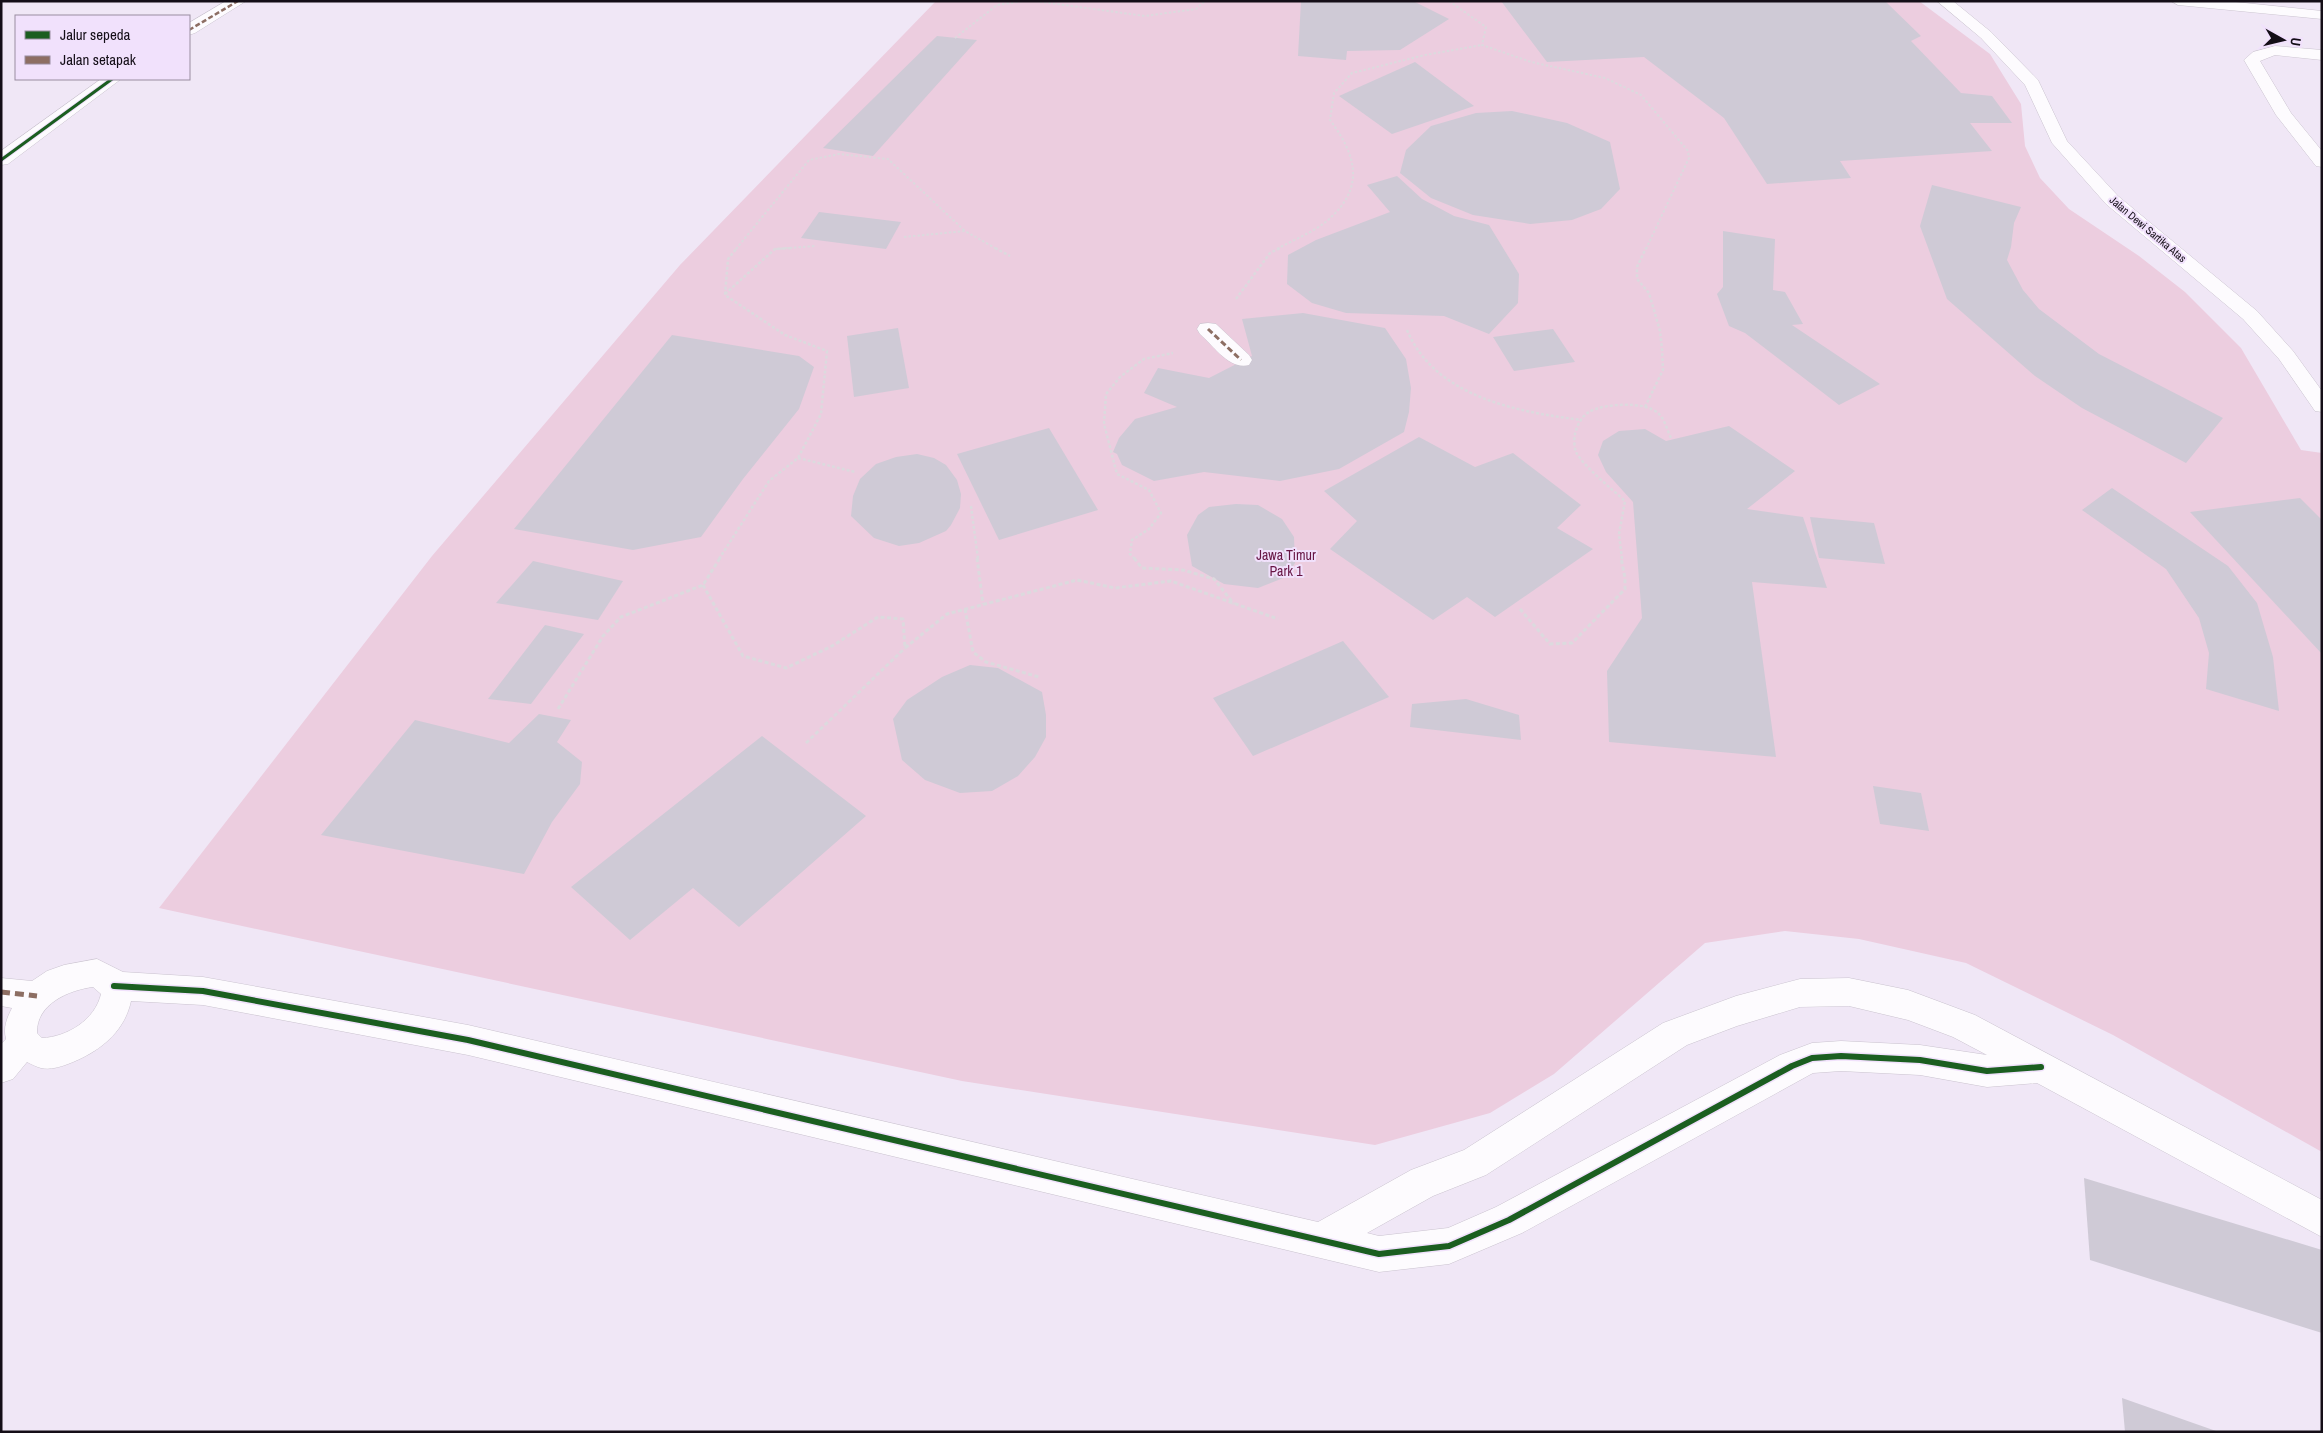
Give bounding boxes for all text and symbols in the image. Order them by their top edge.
legend [15,15,190,80]
north arrow [2258,15,2308,65]
text: Jalur sepeda [60,24,131,45]
text: U [2286,36,2305,47]
text: Jalan setapak [60,49,137,70]
street label: Jalan Dewi Sartika Atas [2107,193,2190,265]
park label: Jawa Timur Park 1 [1256,546,1316,580]

